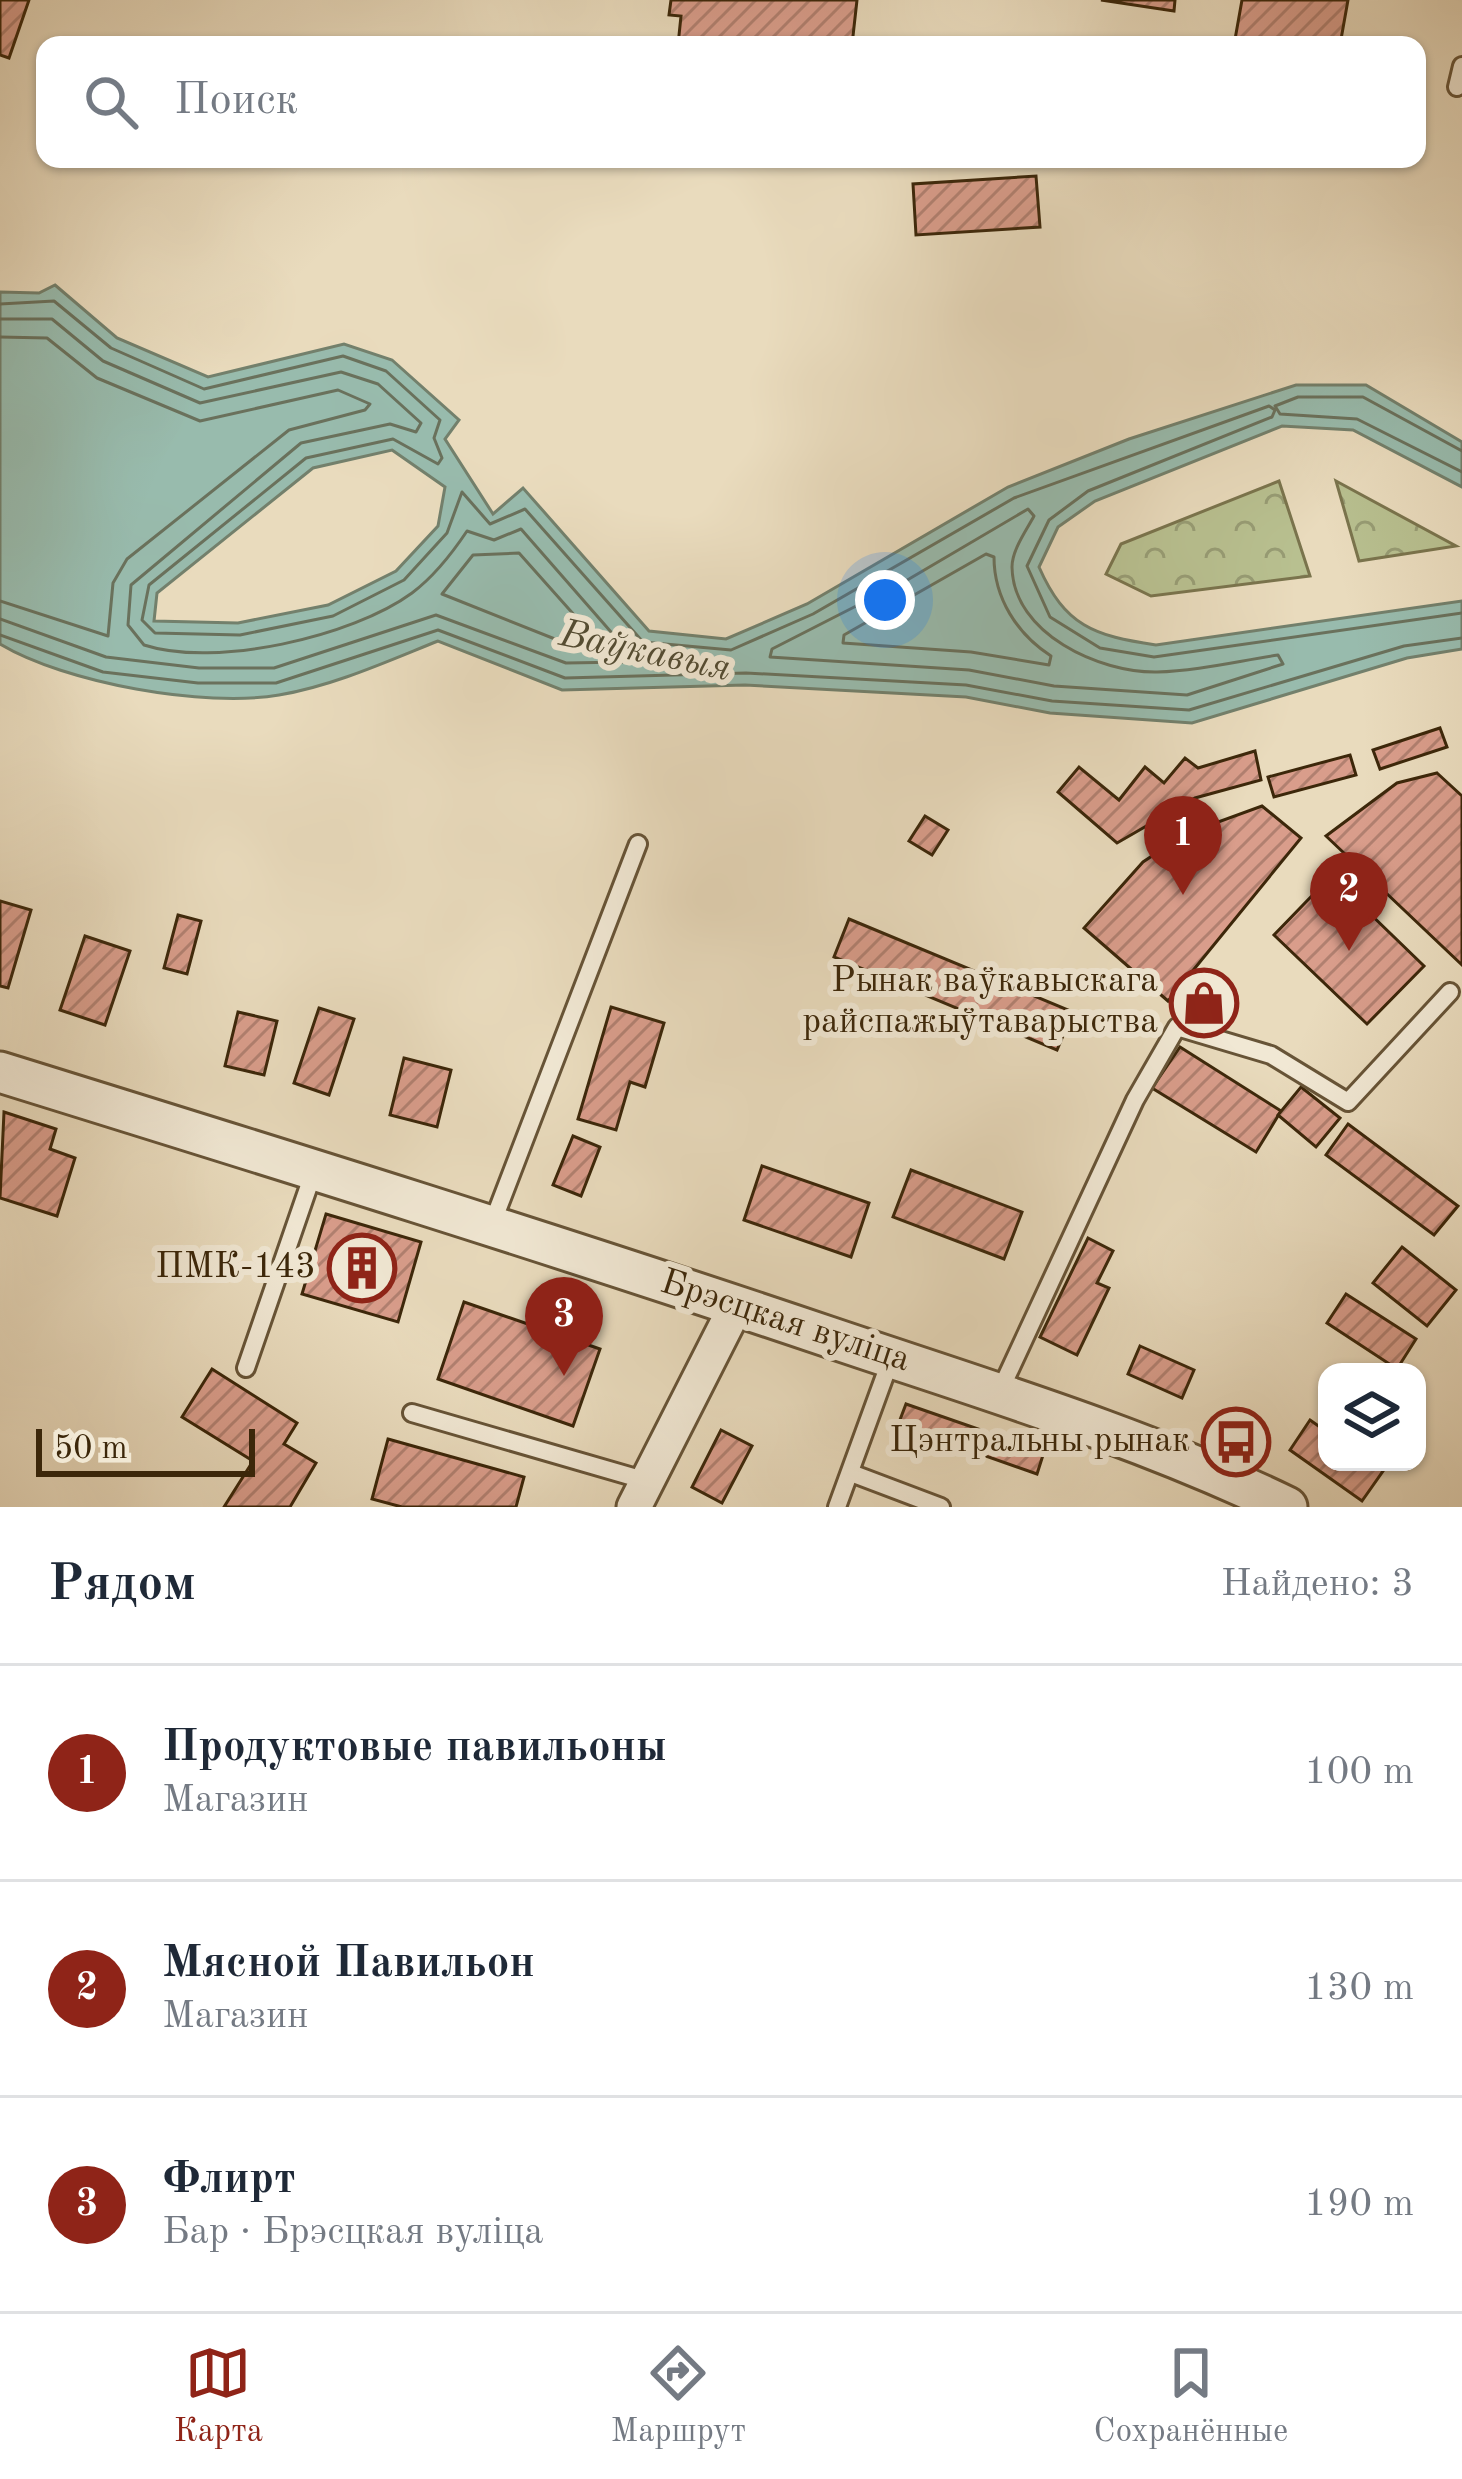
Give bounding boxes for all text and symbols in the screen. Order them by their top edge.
search box [36,36,1426,168]
icon: search [78,69,144,135]
text: Поиск [174,79,298,124]
your location [855,570,915,630]
water label: Ваўкавыя [555,615,734,689]
pin: 1 [1144,796,1222,895]
pin: 2 [1310,852,1388,951]
place label: Рынак ваўкавыскага райспажыўтаварыства [802,964,1158,1041]
shop icon: Рынак ваўкавыскага райспажыўтаварыства [1169,968,1239,1038]
building icon: ПМК-143 [327,1233,397,1303]
place label: ПМК-143 [155,1250,316,1286]
street label: Брэсцкая вуліца [656,1265,914,1379]
pin: 3 [525,1277,603,1376]
map controls [1318,1363,1426,1471]
button: layers [1318,1363,1426,1471]
bus stop icon: Цэнтральны рынак [1201,1407,1271,1477]
scale bar [36,1423,255,1476]
place label: Цэнтральны рынак [889,1424,1190,1460]
text: 50 m [54,1433,128,1466]
text: Рядом [48,1560,196,1611]
text: Найдено: 3 [1221,1565,1414,1604]
text: Продуктовые павильоны [162,1726,667,1771]
text: 1 [76,1753,98,1792]
text: 100 m [1304,1753,1414,1792]
text: Магазин [162,1781,308,1820]
text: Мясной Павильон [162,1942,535,1987]
text: 2 [76,1969,98,2008]
text: 130 m [1304,1969,1414,2008]
text: Магазин [162,1997,308,2036]
text: Флирт [162,2158,296,2203]
text: 3 [76,2185,98,2224]
text: 190 m [1304,2185,1414,2224]
text: Бар · Брэсцкая вуліца [162,2213,544,2252]
tab: Карта [174,2340,263,2453]
tab: Маршрут [611,2340,746,2453]
tab: Сохранённые [1094,2340,1288,2453]

